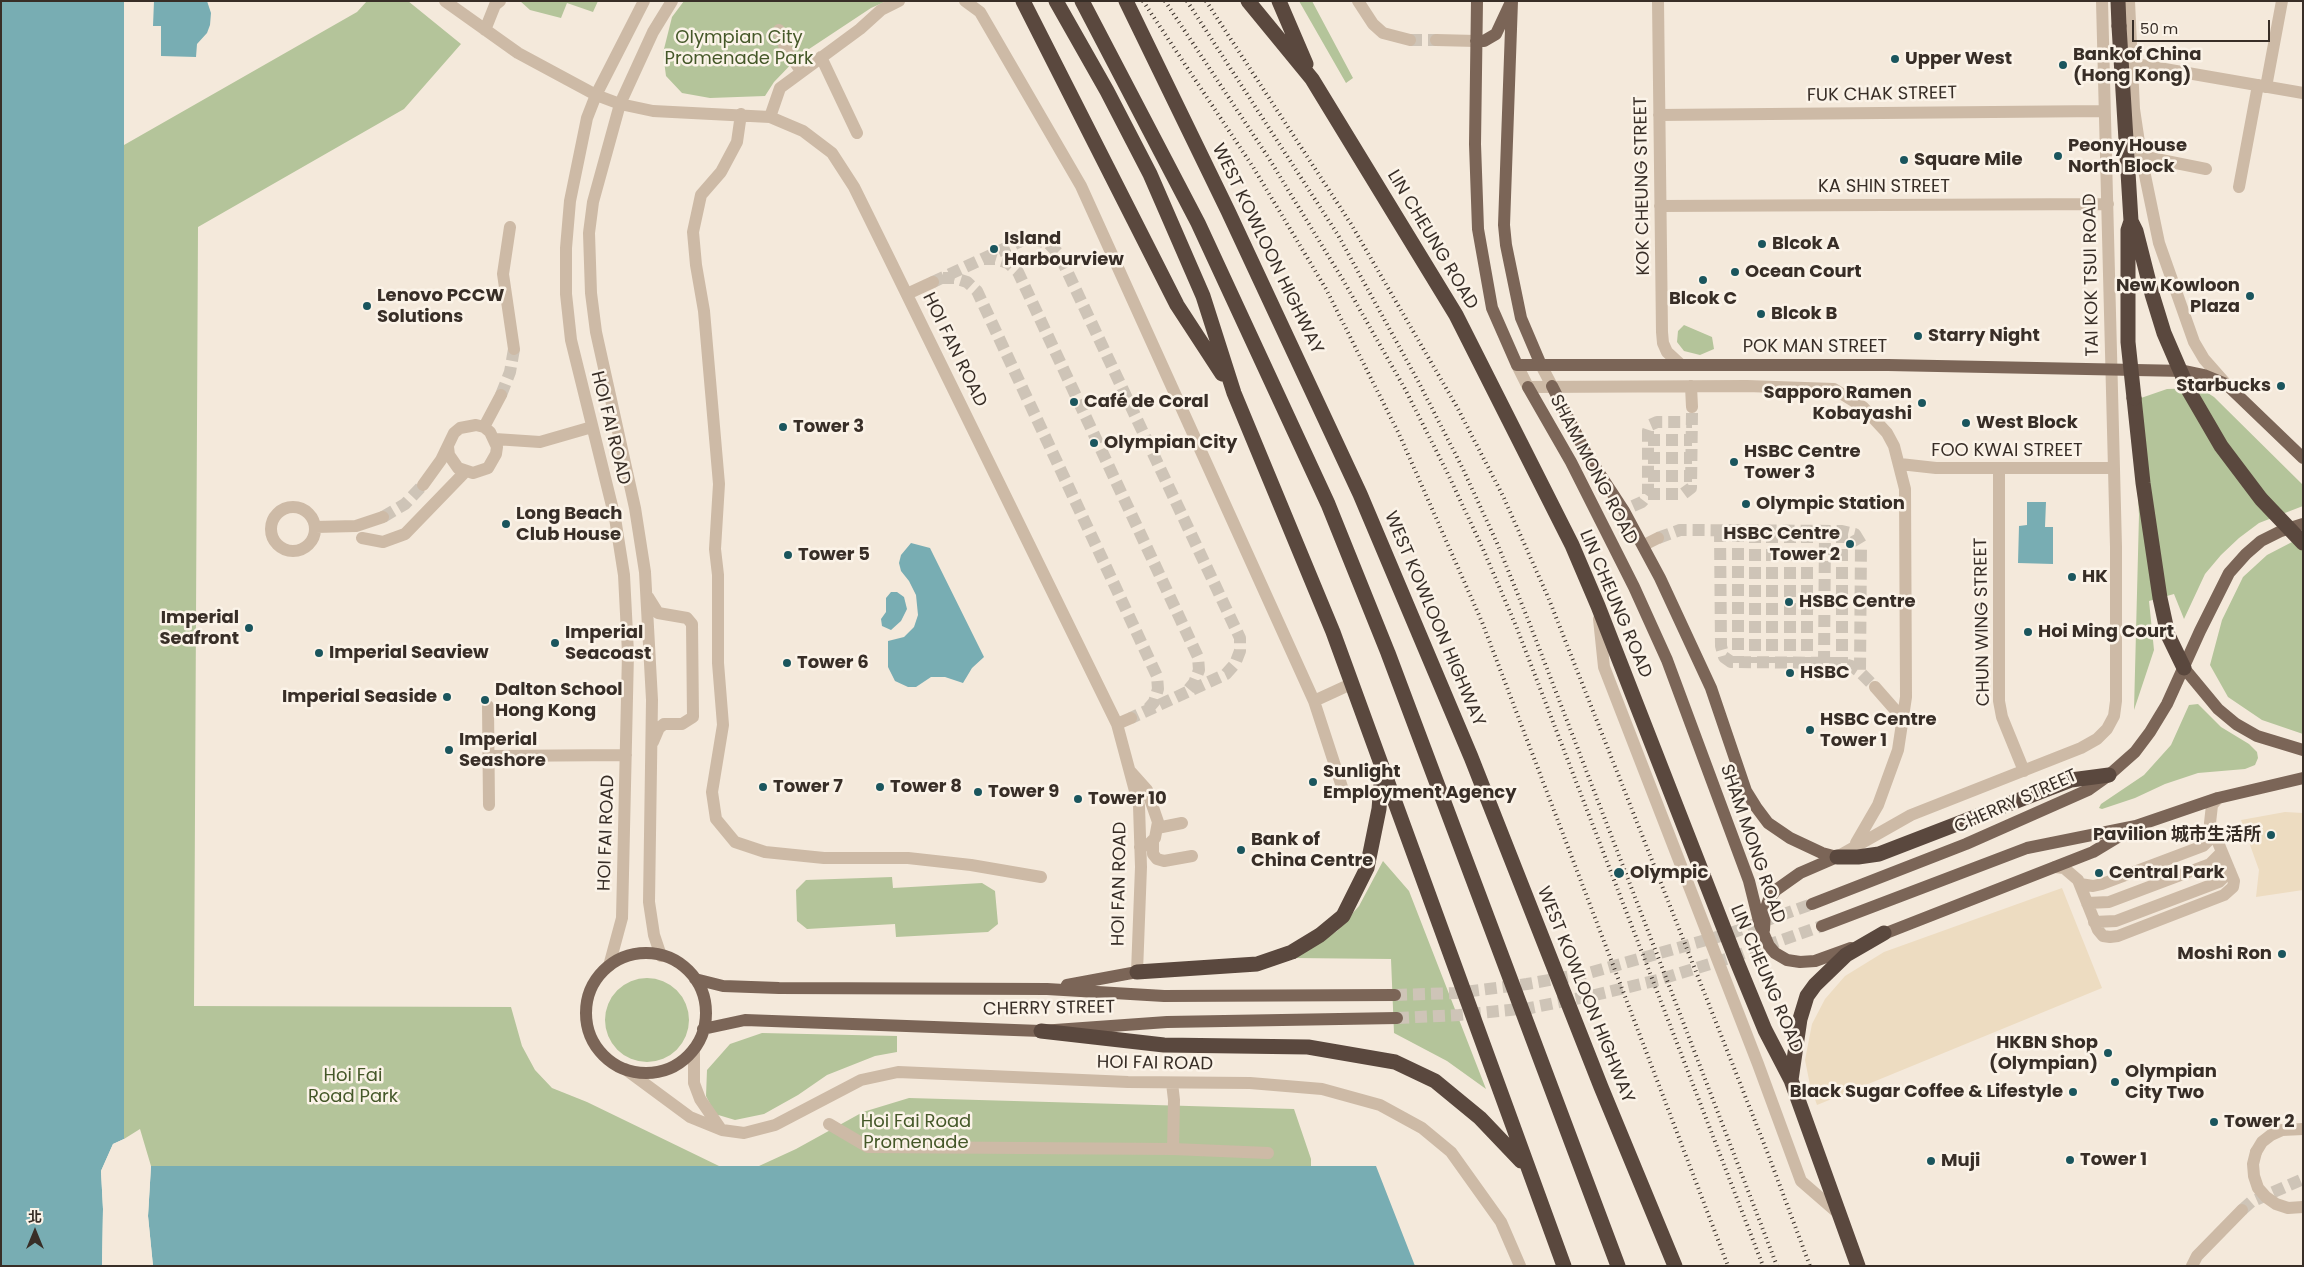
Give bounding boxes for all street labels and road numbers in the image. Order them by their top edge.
street label: FUK CHAK STREET [1807,83,1957,107]
street label: KOK CHEUNG STREET [1631,96,1655,276]
street label: WEST KOWLOON HIGHWAY [1207,140,1327,358]
street label: LIN CHEUNG ROAD [1382,166,1482,314]
street label: KA SHIN STREET [1818,176,1950,198]
street label: TAI KOK TSUI ROAD [2080,193,2104,357]
street label: HOI FAN ROAD [917,289,991,411]
street label: POK MAN STREET [1743,336,1887,358]
street label: HOI FAI ROAD [585,369,635,487]
street label: SHAM MONG ROAD [1544,391,1642,549]
street label: FOO KWAI STREET [1931,440,2083,462]
street label: WEST KOWLOON HIGHWAY [1379,508,1489,730]
street label: LIN CHEUNG ROAD [1574,527,1656,681]
street label: CHUN WING STREET [1971,537,1995,707]
street label: SHAM MONG ROAD [1715,762,1789,926]
street label: CHERRY STREET [1951,765,2081,839]
street label: HOI FAI ROAD [594,775,620,891]
street label: HOI FAN ROAD [1108,822,1132,946]
street label: WEST KOWLOON HIGHWAY [1532,884,1638,1106]
street label: LIN CHEUNG ROAD [1725,902,1807,1056]
street label: CHERRY STREET [983,997,1115,1021]
street label: HOI FAI ROAD [1097,1052,1213,1076]

